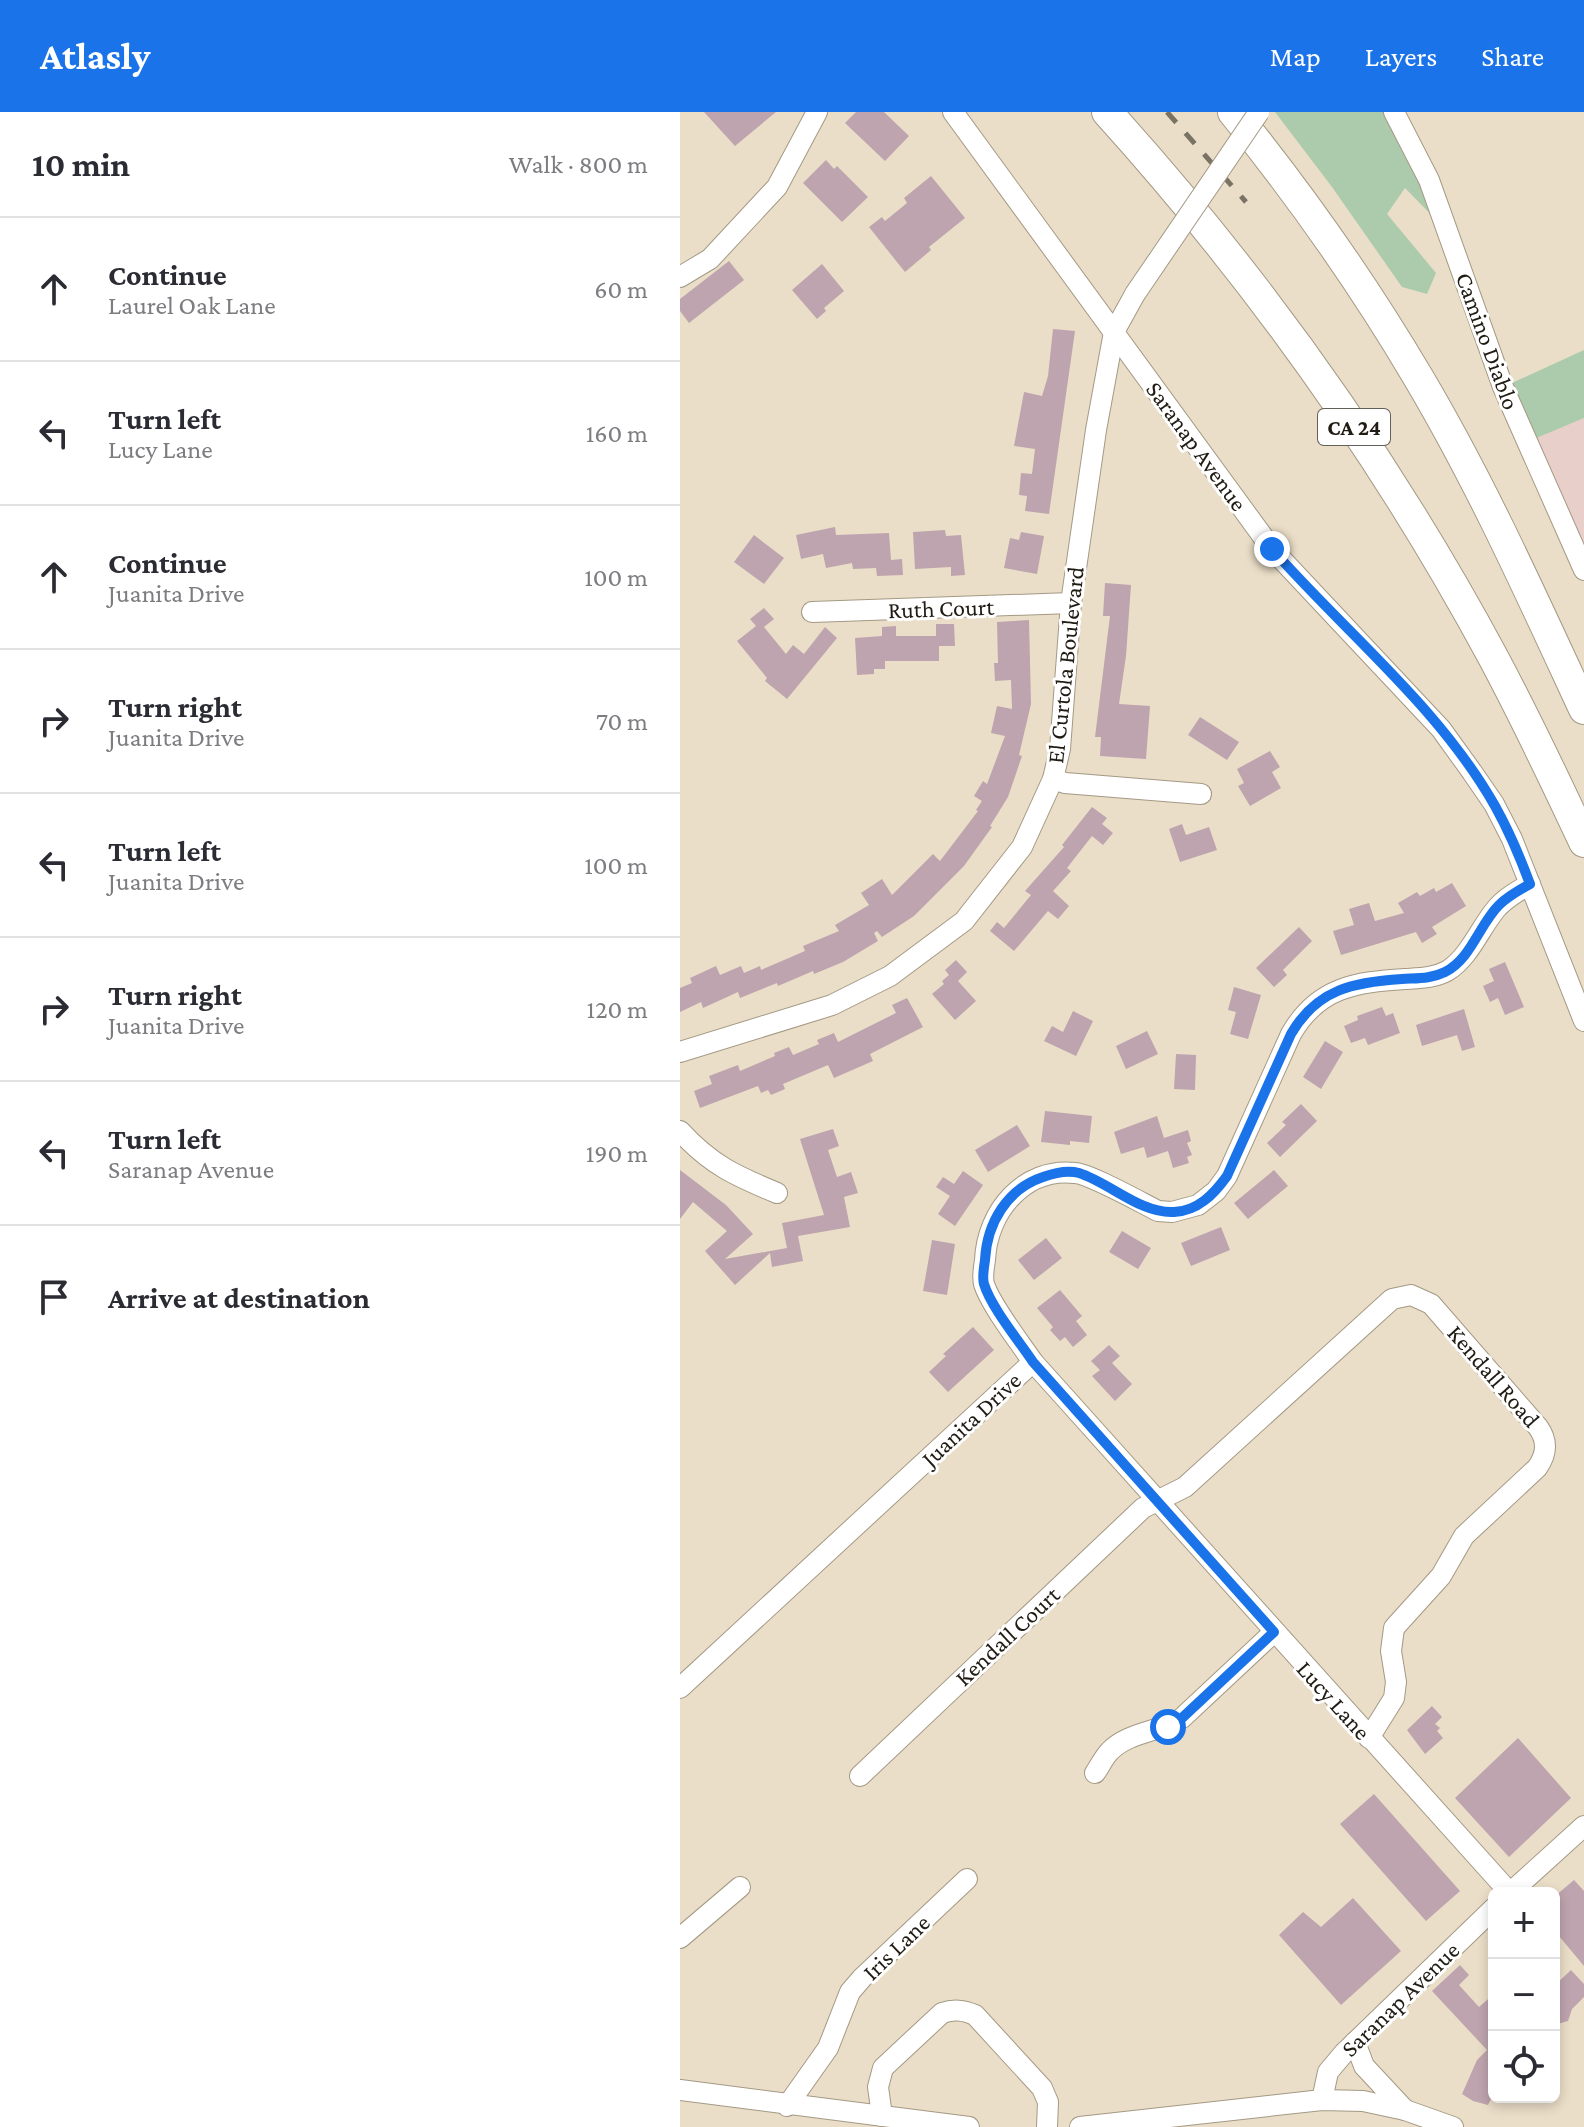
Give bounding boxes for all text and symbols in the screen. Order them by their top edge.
text: Atlasly [40,35,151,77]
text: Map [1270,41,1321,72]
text: Layers [1365,41,1437,72]
text: Share [1481,41,1544,72]
text: 10 min [32,146,130,183]
text: Walk · 800 m [509,150,648,179]
text: Continue [108,258,227,291]
icon: ahead [32,267,76,311]
street label: Camino Diablo [1451,269,1525,413]
text: 60 m [594,275,648,304]
text: Laurel Oak Lane [108,291,276,320]
street label: Saranap Avenue [1141,376,1253,516]
text: Turn left [108,402,221,435]
road number: CA 24 [1318,409,1390,445]
icon: left [32,411,76,455]
text: 160 m [586,419,648,448]
text: Lucy Lane [108,435,213,464]
route end [1254,531,1290,567]
text: Continue [108,546,227,579]
icon: ahead [32,555,76,599]
text: 100 m [584,563,648,592]
street label: El Curtola Boulevard [1041,565,1089,765]
text: Juanita Drive [108,579,244,608]
street label: Ruth Court [887,593,996,623]
text: Turn right [108,690,242,723]
icon: right [32,699,76,743]
text: 70 m [596,707,648,736]
text: Juanita Drive [108,723,244,752]
text: Turn left [108,834,221,867]
icon: left [32,843,76,887]
text: 100 m [584,851,648,880]
text: Juanita Drive [108,867,244,896]
text: Turn right [108,978,242,1011]
icon: right [32,987,76,1031]
text: 120 m [587,995,648,1024]
text: Juanita Drive [108,1011,244,1040]
text: Turn left [108,1122,221,1155]
icon: left [32,1131,76,1175]
text: 190 m [586,1139,648,1168]
text: Saranap Avenue [108,1155,274,1184]
icon: arrive [32,1275,76,1319]
text: Arrive at destination [108,1281,370,1314]
street label: Kendall Road [1442,1319,1546,1433]
street label: Juanita Drive [914,1366,1026,1473]
street label: Kendall Court [949,1580,1066,1691]
street label: Lucy Lane [1292,1655,1376,1745]
route start [1150,1709,1186,1745]
map controls [1488,1887,1560,2103]
button: + [1488,1887,1560,1959]
street label: Iris Lane [857,1909,935,1985]
street label: Saranap Avenue [1335,1936,1465,2062]
button: − [1488,1959,1560,2031]
button: locate [1488,2031,1560,2103]

